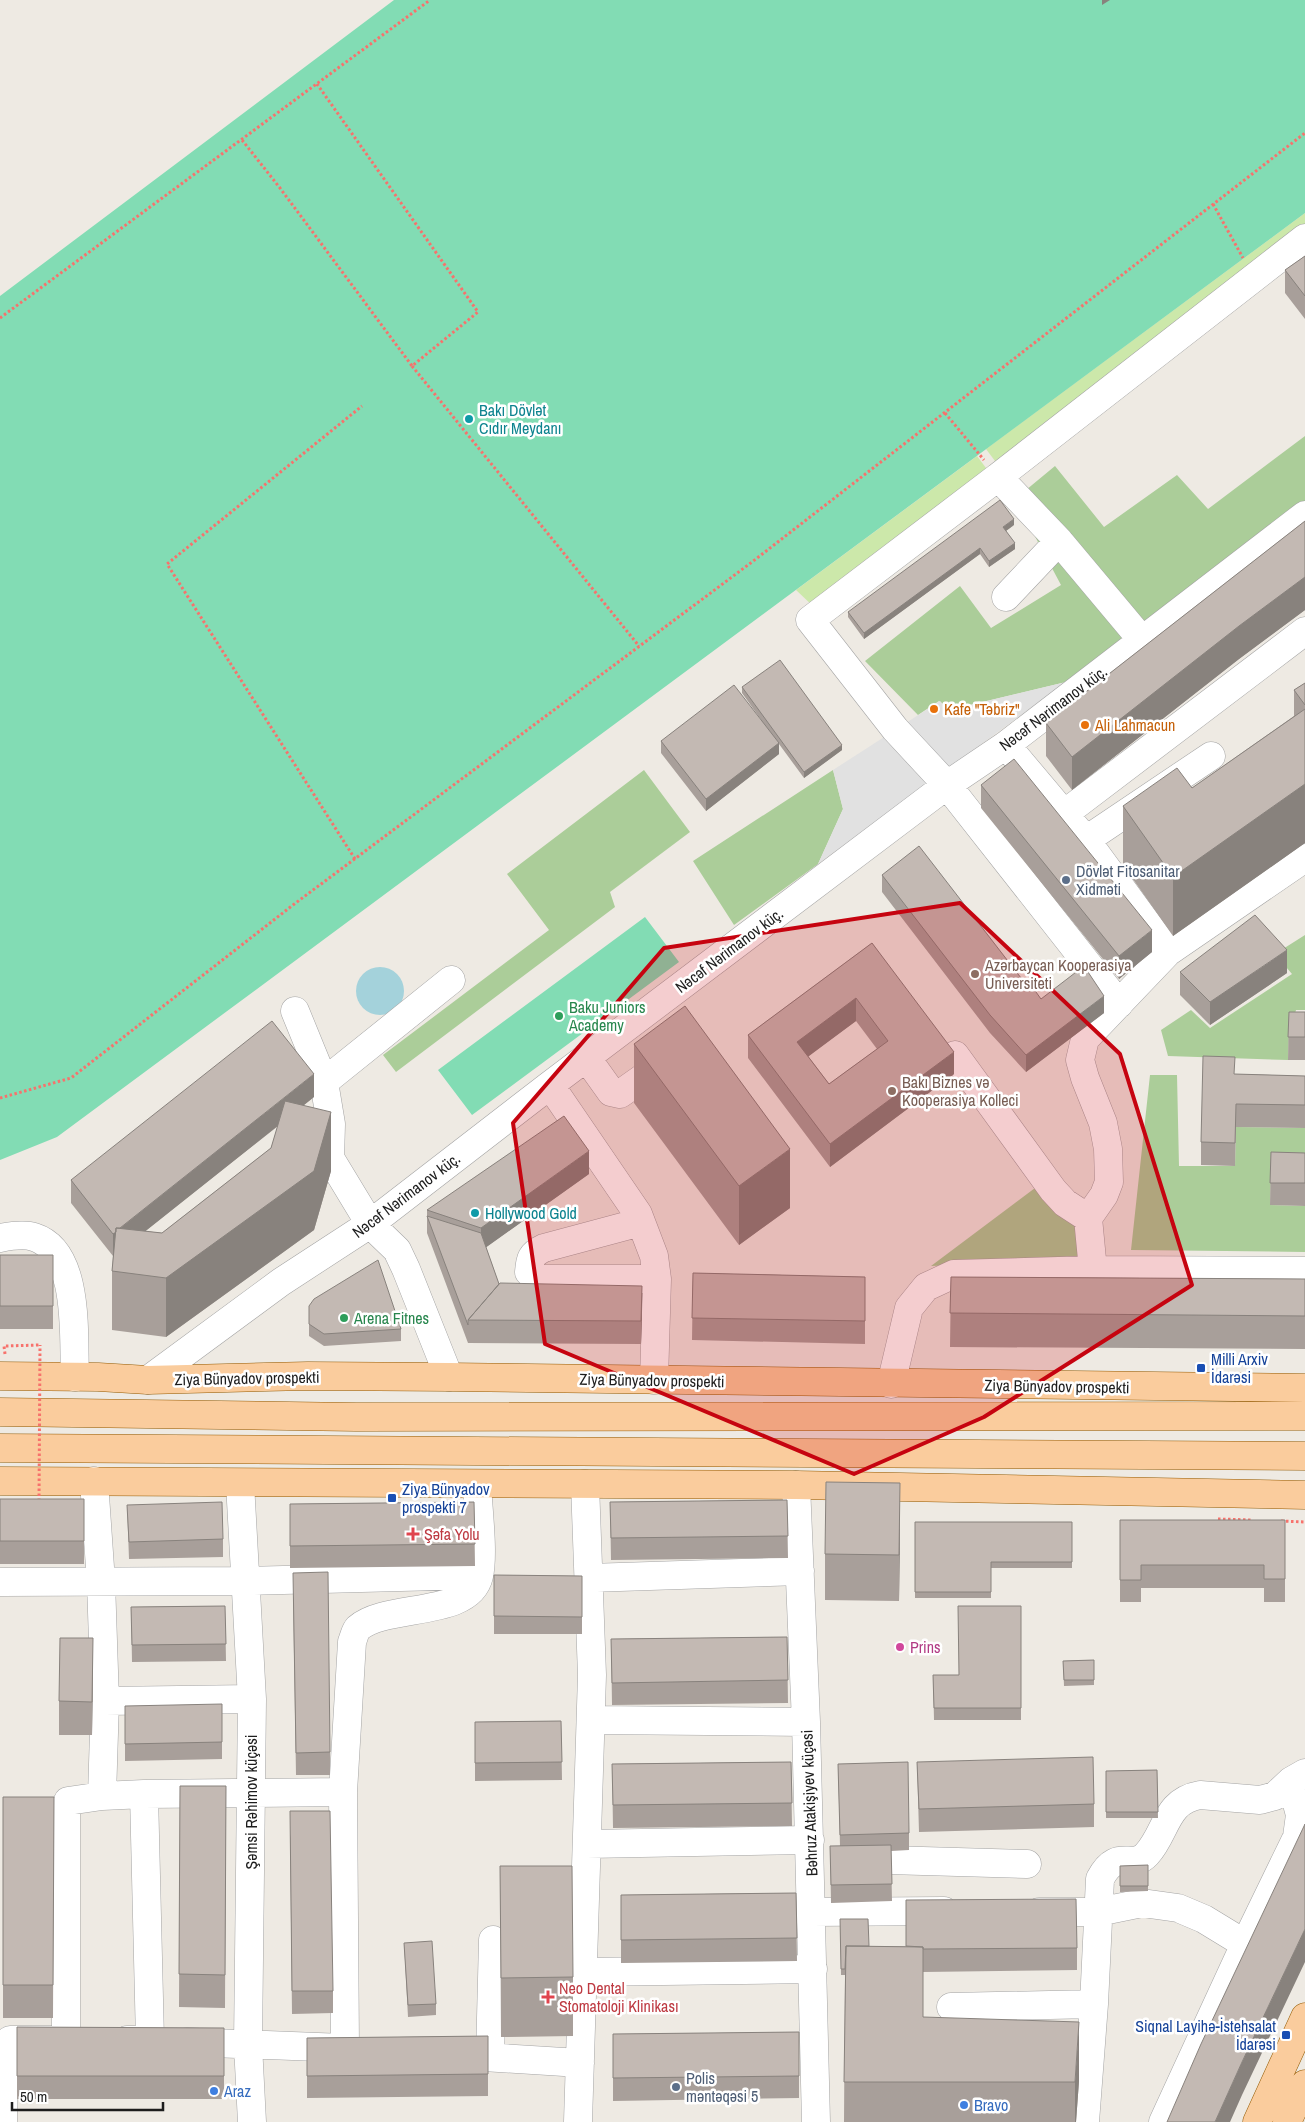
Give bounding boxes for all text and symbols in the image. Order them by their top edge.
place label: Bakı Dövlət Cıdır Meydanı [479,399,561,439]
marker: Bakı Dövlət Cıdır Meydanı [463,413,475,425]
street label: Nəcəf Nərimanov küç. [995,660,1111,756]
place label: Kafe "Təbriz" [944,698,1020,720]
marker: Kafe "Təbriz" [928,703,940,715]
place label: Ali Lahmacun [1094,714,1175,736]
marker: Ali Lahmacun [1079,719,1091,731]
place label: Dövlət Fitosanitar Xidməti [1076,860,1180,900]
marker: Dövlət Fitosanitar Xidməti [1060,874,1072,886]
street label: Nəcəf Nərimanov küç. [671,902,787,998]
place label: Azərbaycan Kooperasiya Universiteti [984,954,1132,994]
marker: Azərbaycan Kooperasiya Universiteti [969,968,981,980]
place label: Baku Juniors Academy [568,996,646,1036]
marker: Baku Juniors Academy [553,1010,565,1022]
place label: Bakı Biznes və Kooperasiya Kolleci [902,1071,1019,1111]
marker: Bakı Biznes və Kooperasiya Kolleci [886,1085,898,1097]
street label: Nəcəf Nərimanov küç. [348,1147,464,1243]
place label: Hollywood Gold [485,1202,577,1224]
marker: Hollywood Gold [469,1207,481,1219]
place label: Arena Fitnes [353,1307,429,1329]
marker: Arena Fitnes [338,1312,350,1324]
place label: Milli Arxiv İdarəsi [1211,1348,1268,1388]
marker: Milli Arxiv İdarəsi [1195,1362,1207,1374]
street label: Ziya Bünyadov prospekti [174,1366,320,1390]
street label: Ziya Bünyadov prospekti [579,1368,725,1392]
street label: Ziya Bünyadov prospekti [984,1374,1130,1398]
place label: Ziya Bünyadov prospekti 7 [402,1478,490,1518]
marker: Ziya Bünyadov prospekti 7 [386,1492,398,1504]
place label: Şəfa Yolu [424,1523,480,1545]
marker: Şəfa Yolu [406,1527,420,1541]
place label: Prins [910,1636,941,1658]
marker: Prins [894,1641,906,1653]
street label: Bəhruz Atakişiyev küçəsi [795,1729,823,1877]
street label: Şəmsi Rəhimov küçəsi [240,1735,262,1869]
place label: Neo Dental Stomatoloji Klinikası [559,1977,679,2017]
marker: Neo Dental Stomatoloji Klinikası [541,1990,555,2004]
place label: Siqnal Layihə-İstehsalat İdarəsi [1135,2015,1276,2055]
marker: Siqnal Layihə-İstehsalat İdarəsi [1280,2029,1292,2041]
place label: Polis məntəqəsi 5 [686,2067,758,2107]
scale bar [12,2080,164,2112]
place label: Araz [223,2080,251,2102]
marker: Polis məntəqəsi 5 [670,2081,682,2093]
marker: Araz [208,2085,220,2097]
text: 50 m [20,2086,47,2107]
place label: Bravo [974,2094,1008,2116]
marker: Bravo [958,2099,970,2111]

